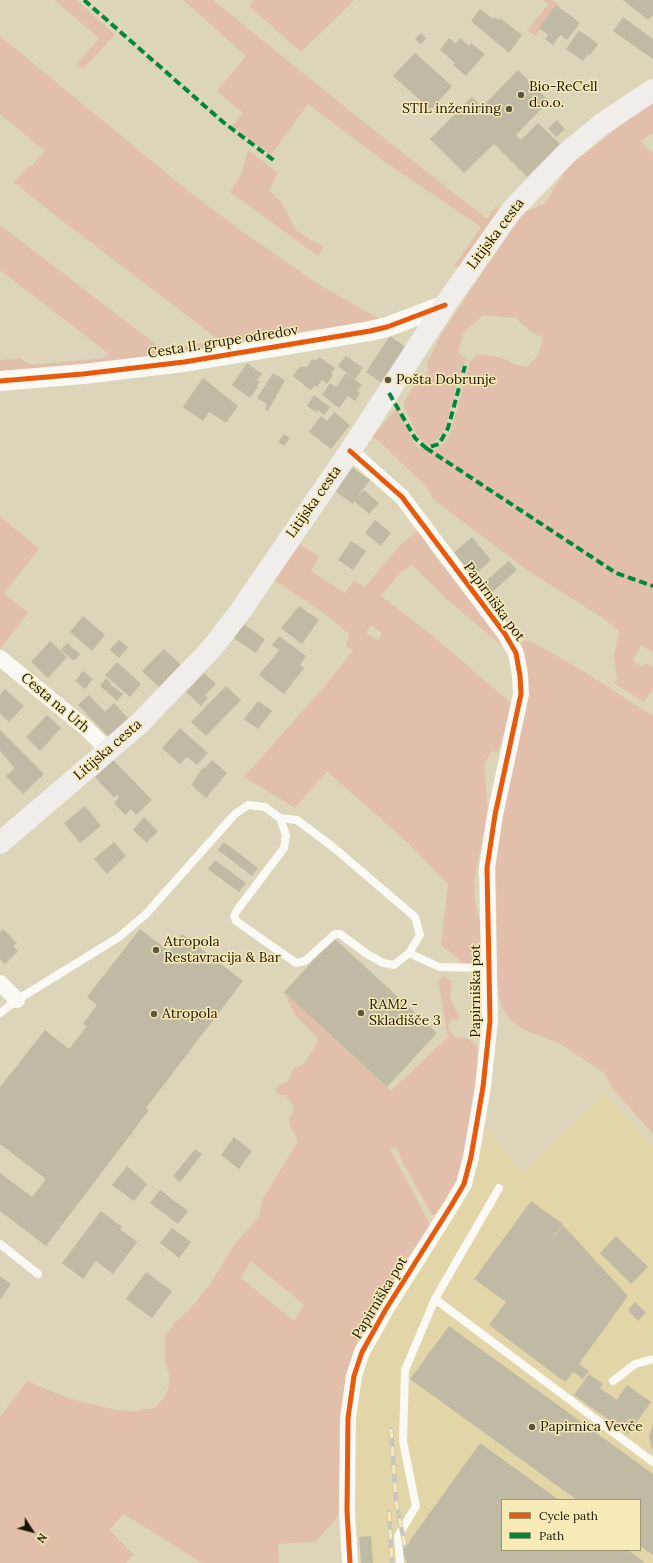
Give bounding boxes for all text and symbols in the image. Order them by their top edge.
place label: Bio-ReCell d.o.o. [529,79,598,112]
marker: Bio-ReCell d.o.o. [516,90,526,100]
place label: STIL inženiring [402,101,501,117]
marker: STIL inženiring [504,104,514,114]
street label: Litijska cesta [464,195,528,273]
street label: Cesta II. grupe odredov [147,322,299,362]
place label: Pošta Dobrunje [396,372,496,388]
marker: Pošta Dobrunje [383,375,393,385]
street label: Litijska cesta [283,463,345,541]
street label: Papirniška pot [460,559,528,645]
street label: Cesta na Urh [17,669,93,737]
street label: Litijska cesta [71,716,145,784]
place label: Atropola Restavracija & Bar [164,934,281,966]
street label: Papirniška pot [468,944,484,1038]
marker: Atropola Restavracija & Bar [151,945,161,955]
place label: RAM2 - Skladišče 3 [369,997,441,1030]
place label: Atropola [162,1006,218,1022]
marker: RAM2 - Skladišče 3 [356,1008,366,1018]
marker: Atropola [149,1009,159,1019]
street label: Papirniška pot [349,1254,411,1342]
place label: Papirnica Vevče [540,1419,643,1435]
marker: Papirnica Vevče [527,1422,537,1432]
legend [501,1499,641,1551]
text: Cycle path [539,1508,598,1523]
north arrow [12,1511,52,1551]
text: Path [539,1528,564,1543]
text: N [34,1530,50,1546]

